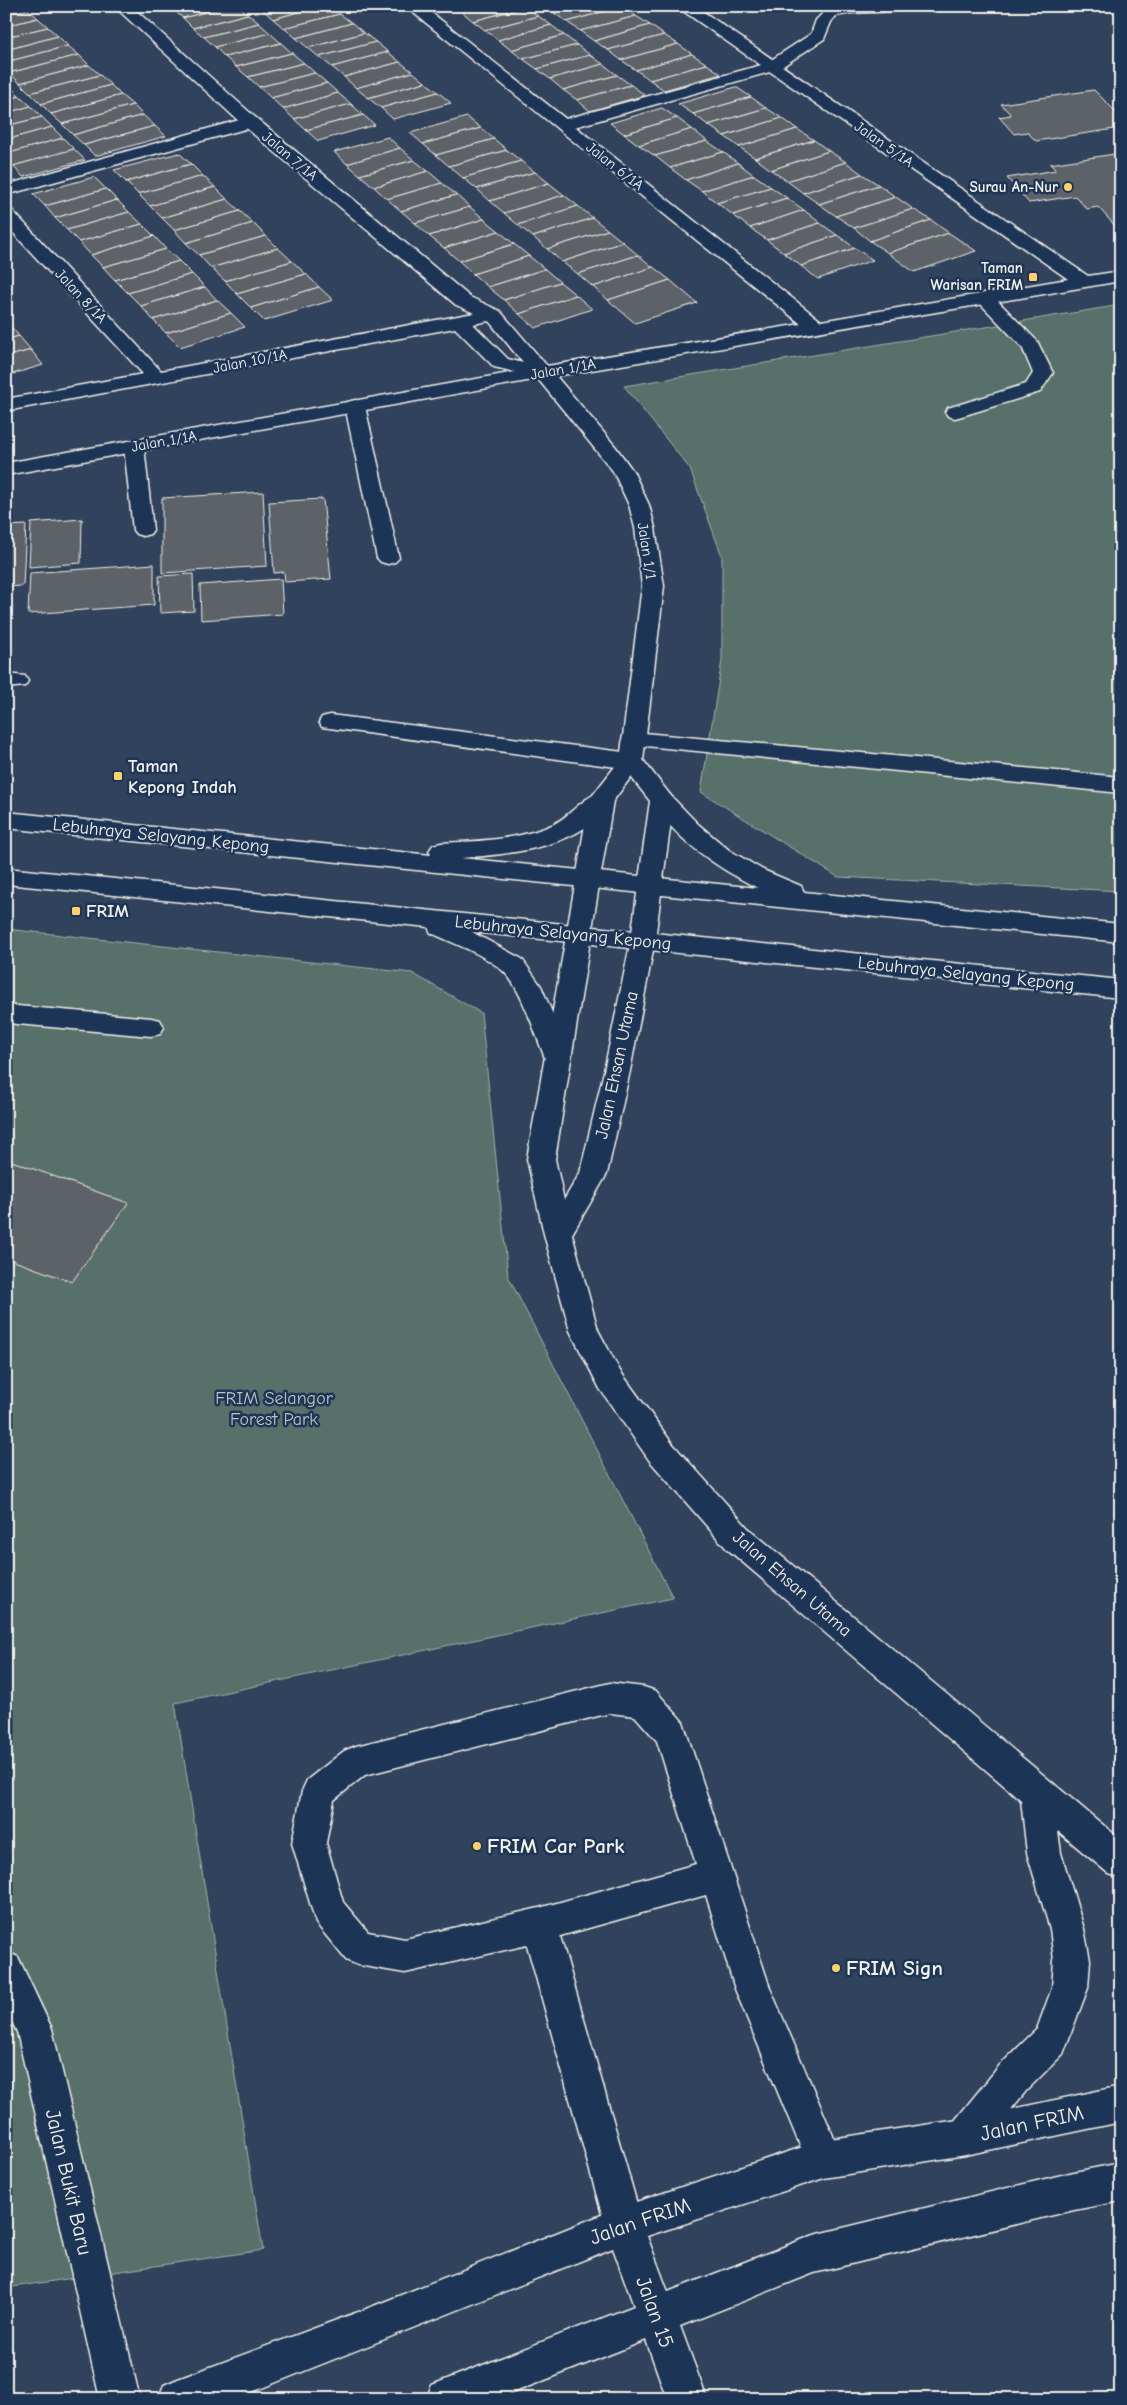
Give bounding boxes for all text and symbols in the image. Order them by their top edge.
street label: Jalan 5/1A [851,117,917,171]
street label: Jalan 7/1A [258,128,322,185]
street label: Jalan 6/1A [583,138,648,194]
place label: Surau An-Nur [970,178,1058,196]
marker: Surau An-Nur [1062,181,1074,193]
place label: Taman Warisan FRIM [931,259,1023,294]
street label: Jalan 8/1A [51,265,111,327]
marker: Taman Warisan FRIM [1027,271,1039,283]
street label: Jalan 10/1A [211,345,289,377]
street label: Jalan 1/1A [529,354,597,384]
street label: Jalan 1/1A [130,426,198,456]
street label: Jalan 1/1 [634,521,660,581]
place label: Taman Kepong Indah [128,756,237,798]
marker: Taman Kepong Indah [112,770,124,782]
street label: Lebuhraya Selayang Kepong [52,814,270,858]
place label: FRIM [86,901,129,922]
marker: FRIM [70,905,82,917]
street label: Lebuhraya Selayang Kepong [454,911,672,955]
street label: Lebuhraya Selayang Kepong [857,952,1075,996]
street label: Jalan Ehsan Utama [591,989,643,1141]
park label: FRIM Selangor Forest Park [215,1388,334,1430]
street label: Jalan Ehsan Utama [728,1527,856,1641]
place label: FRIM Car Park [487,1834,625,1858]
marker: FRIM Car Park [471,1840,483,1852]
place label: FRIM Sign [846,1956,943,1980]
marker: FRIM Sign [830,1962,842,1974]
street label: Jalan FRIM [978,2100,1086,2146]
street label: Jalan Bukit Baru [41,2107,97,2257]
street label: Jalan FRIM [586,2193,694,2249]
street label: Jalan 15 [631,2273,679,2351]

